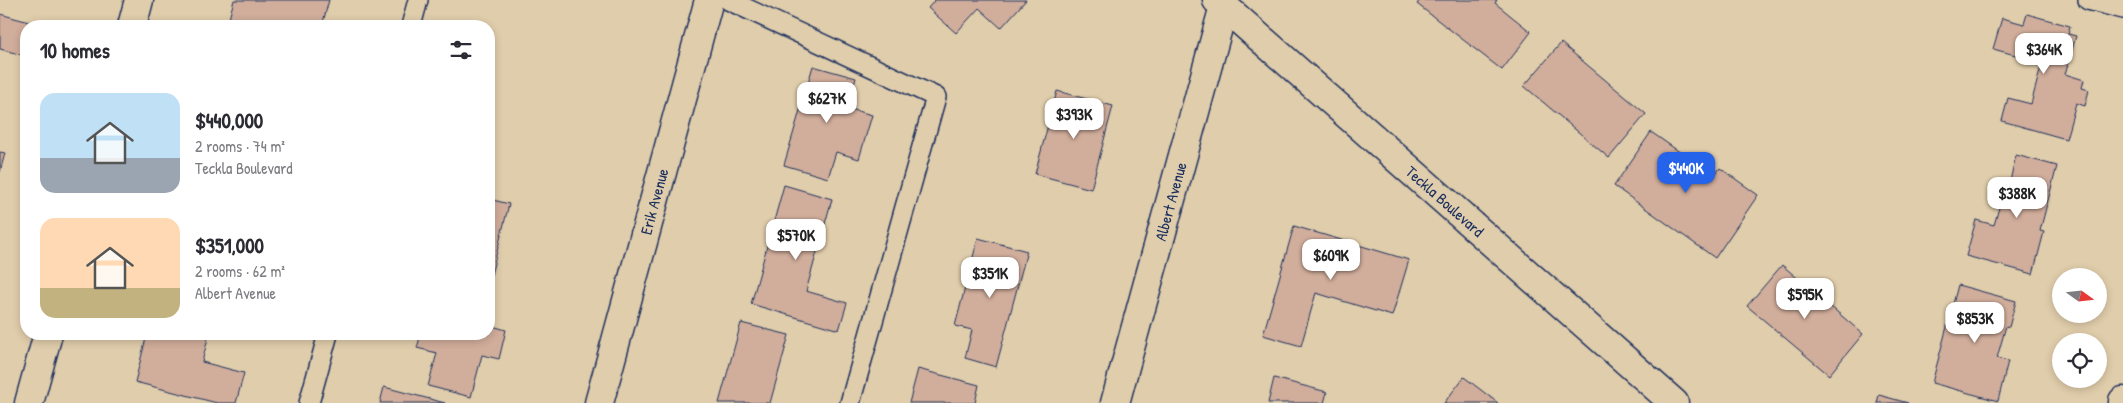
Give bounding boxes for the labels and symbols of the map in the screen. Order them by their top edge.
pin: $364K [2009,32,2079,75]
pin: $627K [792,82,862,124]
pin: $393K [1039,98,1109,140]
pin: $440K [1651,152,1721,194]
street label: Albert Avenue [1149,159,1192,243]
street label: Teckla Boulevard [1401,161,1489,242]
street label: Erik Avenue [634,165,674,237]
pin: $388K [1982,176,2052,219]
pin: $570K [761,218,831,261]
pin: $609K [1296,238,1366,281]
pin: $351K [955,256,1025,299]
north arrow [2052,268,2108,322]
pin: $595K [1770,278,1840,320]
pin: $853K [1940,302,2010,344]

